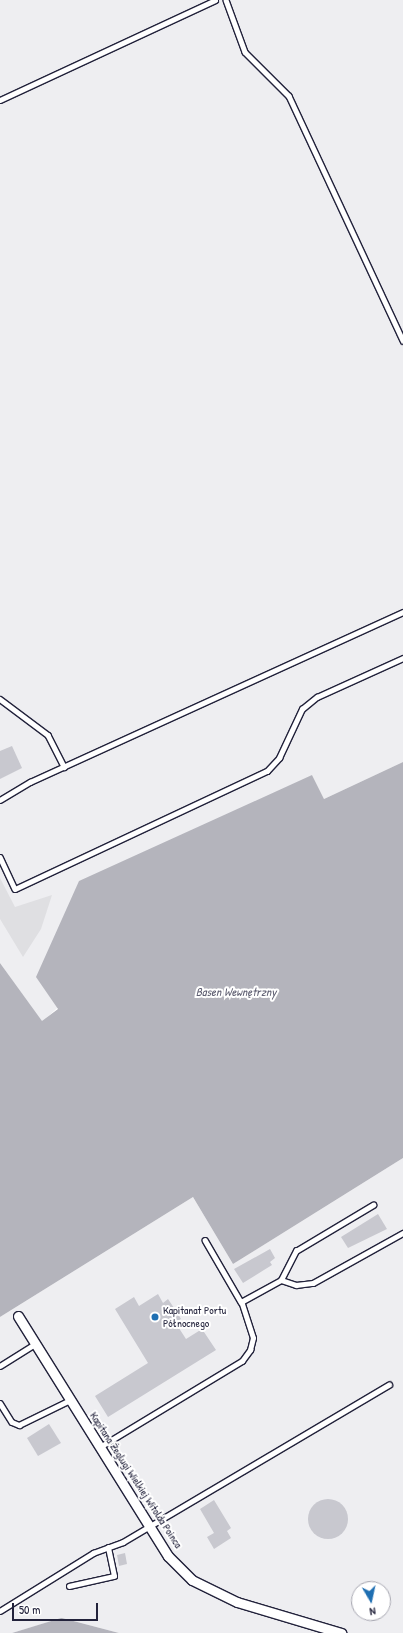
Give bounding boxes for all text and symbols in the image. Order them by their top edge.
water label: Basen Wewnętrzny [196,985,276,999]
place label: Kapitanat Portu Północnego [163,1304,226,1330]
marker: Kapitanat Portu Północnego [150,1312,160,1322]
street label: Kapitana Żeglugi Wielkiej Witolda Poinca [87,1410,185,1550]
north arrow [351,1581,391,1621]
scale bar [14,1595,100,1621]
text: 50 m [19,1601,40,1618]
text: N [369,1604,377,1619]

